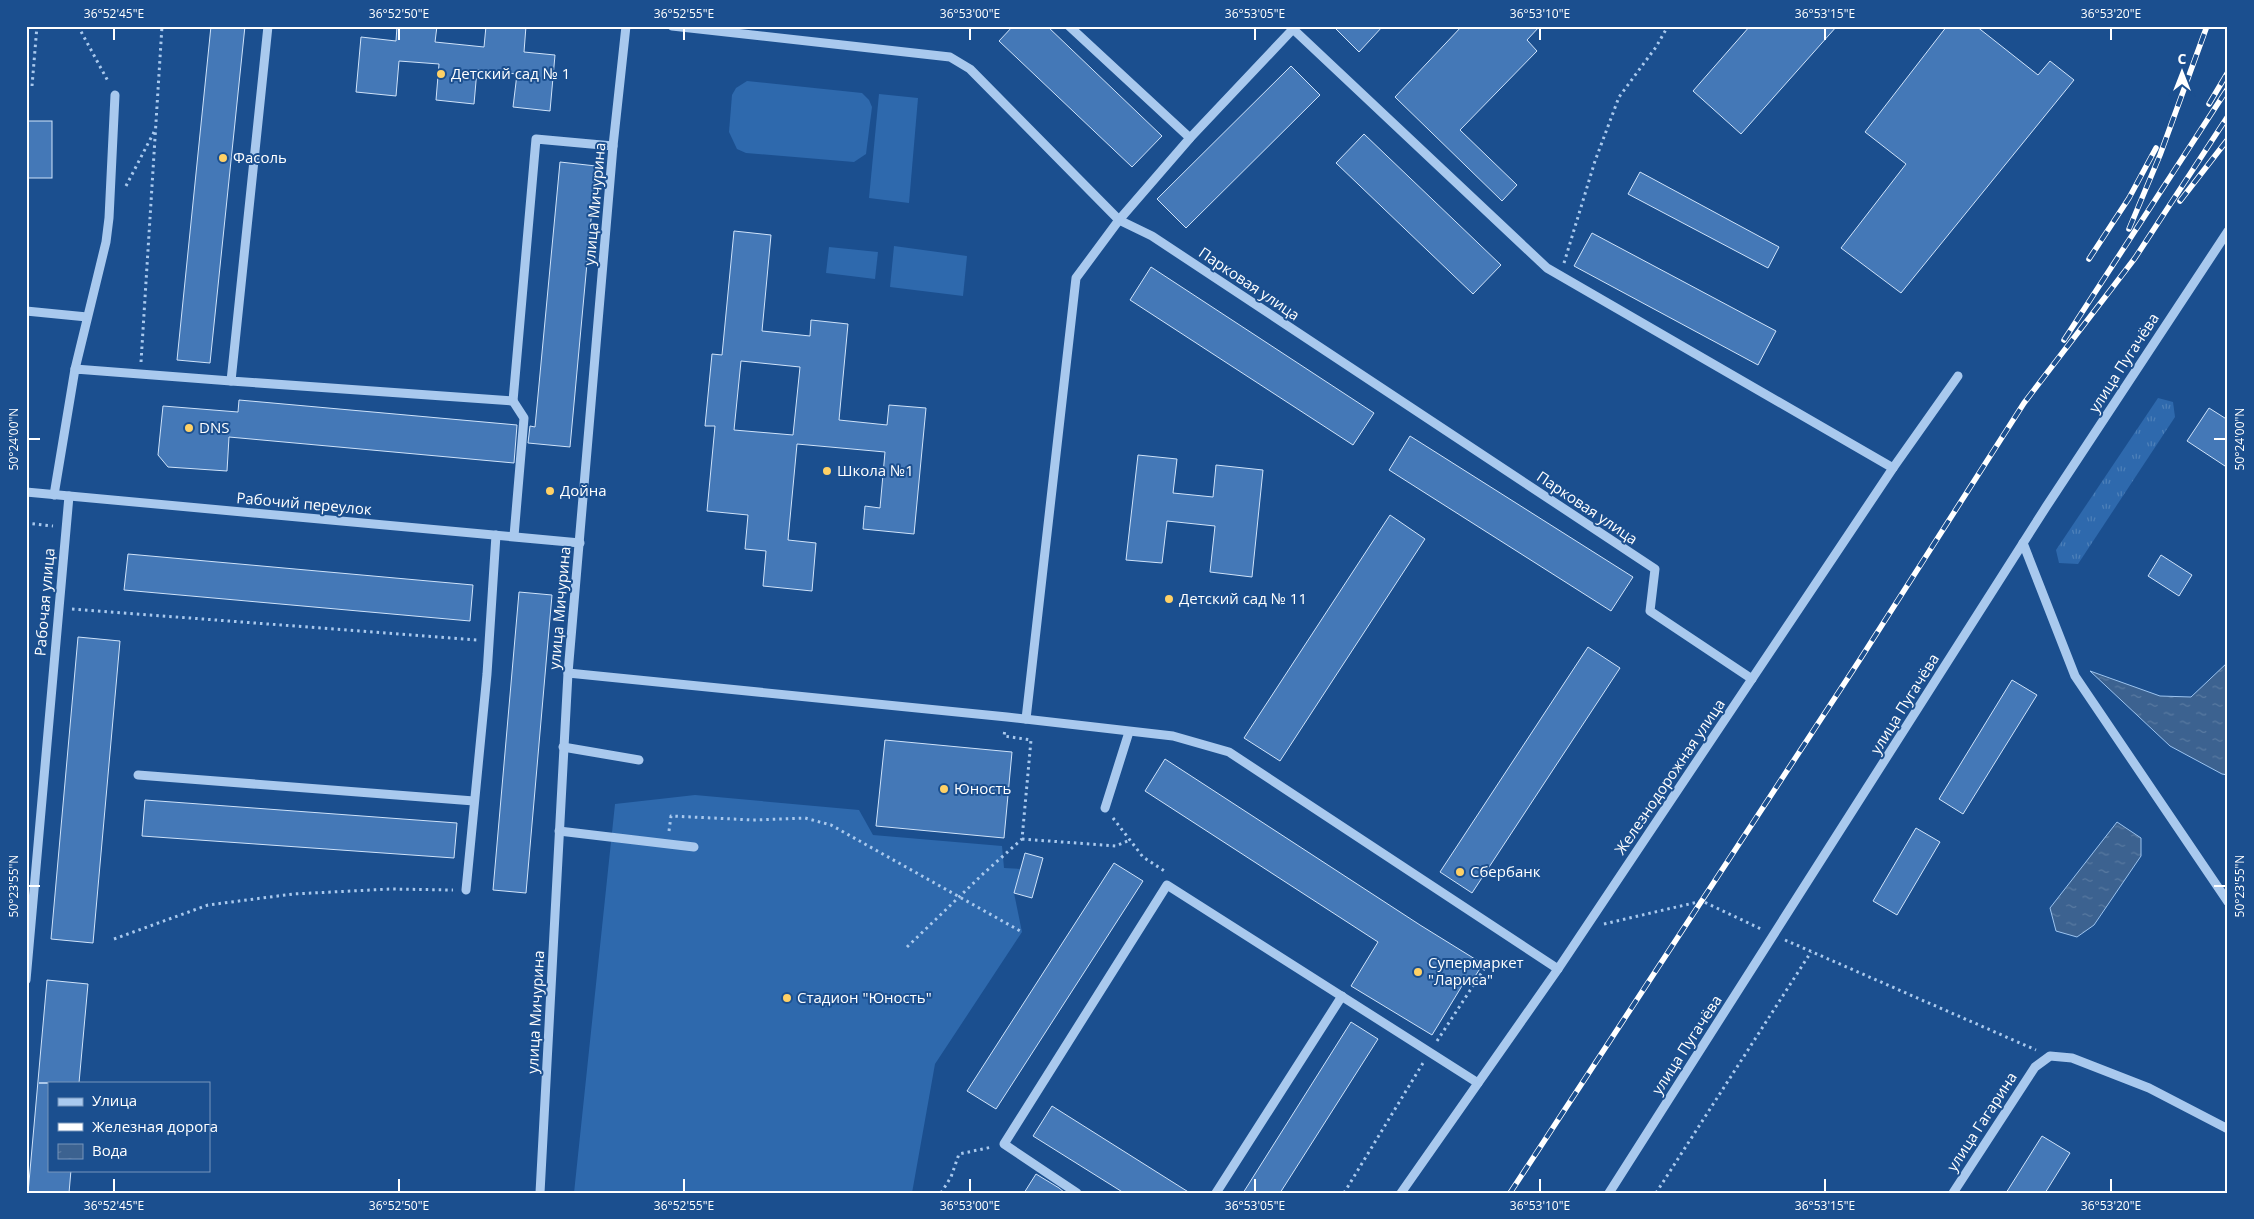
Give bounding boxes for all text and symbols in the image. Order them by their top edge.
text: 36°52'45"E [84,5,144,22]
text: 36°52'50"E [369,5,429,22]
text: 36°52'55"E [654,5,714,22]
text: 36°53'00"E [940,5,1000,22]
text: 36°53'05"E [1225,5,1285,22]
text: 36°53'10"E [1510,5,1570,22]
text: 36°53'15"E [1795,5,1855,22]
text: 36°53'20"E [2081,5,2141,22]
north arrow [2156,48,2206,98]
text: С [2178,49,2187,68]
place label: Детский сад № 1 [451,63,570,83]
marker: Детский сад № 1 [435,68,447,80]
street label: улица Мичурина [579,142,609,266]
place label: Фасоль [233,147,287,167]
marker: Фасоль [217,152,229,164]
street label: Парковая улица [1195,242,1304,324]
street label: улица Пугачёва [2083,309,2163,416]
text: 50°24'00"N [5,408,22,470]
text: 50°24'00"N [2231,408,2248,470]
place label: DNS [199,417,229,437]
marker: DNS [183,422,195,434]
place label: Школа №1 [837,460,914,480]
marker: Школа №1 [821,465,833,477]
street label: Парковая улица [1533,466,1642,548]
place label: Дойна [560,480,607,500]
marker: Дойна [544,485,556,497]
street label: Рабочий переулок [236,487,373,519]
street label: улица Мичурина [544,546,574,670]
street label: Рабочая улица [29,547,59,657]
place label: Детский сад № 11 [1179,588,1307,608]
marker: Детский сад № 11 [1163,593,1175,605]
street label: улица Пугачёва [1865,649,1943,758]
street label: Железнодорожная улица [1609,695,1729,858]
place label: Юность [954,778,1011,798]
marker: Юность [938,783,950,795]
text: 50°23'55"N [5,855,22,917]
text: 50°23'55"N [2231,855,2248,917]
place label: Сбербанк [1470,861,1541,881]
marker: Сбербанк [1454,866,1466,878]
street label: улица Мичурина [522,950,548,1074]
place label: Супермаркет "Лариса" [1428,952,1524,989]
marker: Супермаркет "Лариса" [1412,966,1424,978]
place label: Стадион "Юность" [797,987,932,1007]
street label: улица Пугачёва [1646,991,1726,1098]
marker: Стадион "Юность" [781,992,793,1004]
street label: улица Гагарина [1942,1068,2021,1175]
legend [48,1082,210,1172]
text: Улица [92,1090,137,1110]
text: Железная дорога [92,1116,218,1136]
text: Вода [92,1140,128,1160]
text: 36°52'45"E [84,1197,144,1214]
text: 36°52'50"E [369,1197,429,1214]
text: 36°52'55"E [654,1197,714,1214]
text: 36°53'00"E [940,1197,1000,1214]
text: 36°53'05"E [1225,1197,1285,1214]
text: 36°53'10"E [1510,1197,1570,1214]
text: 36°53'15"E [1795,1197,1855,1214]
text: 36°53'20"E [2081,1197,2141,1214]

